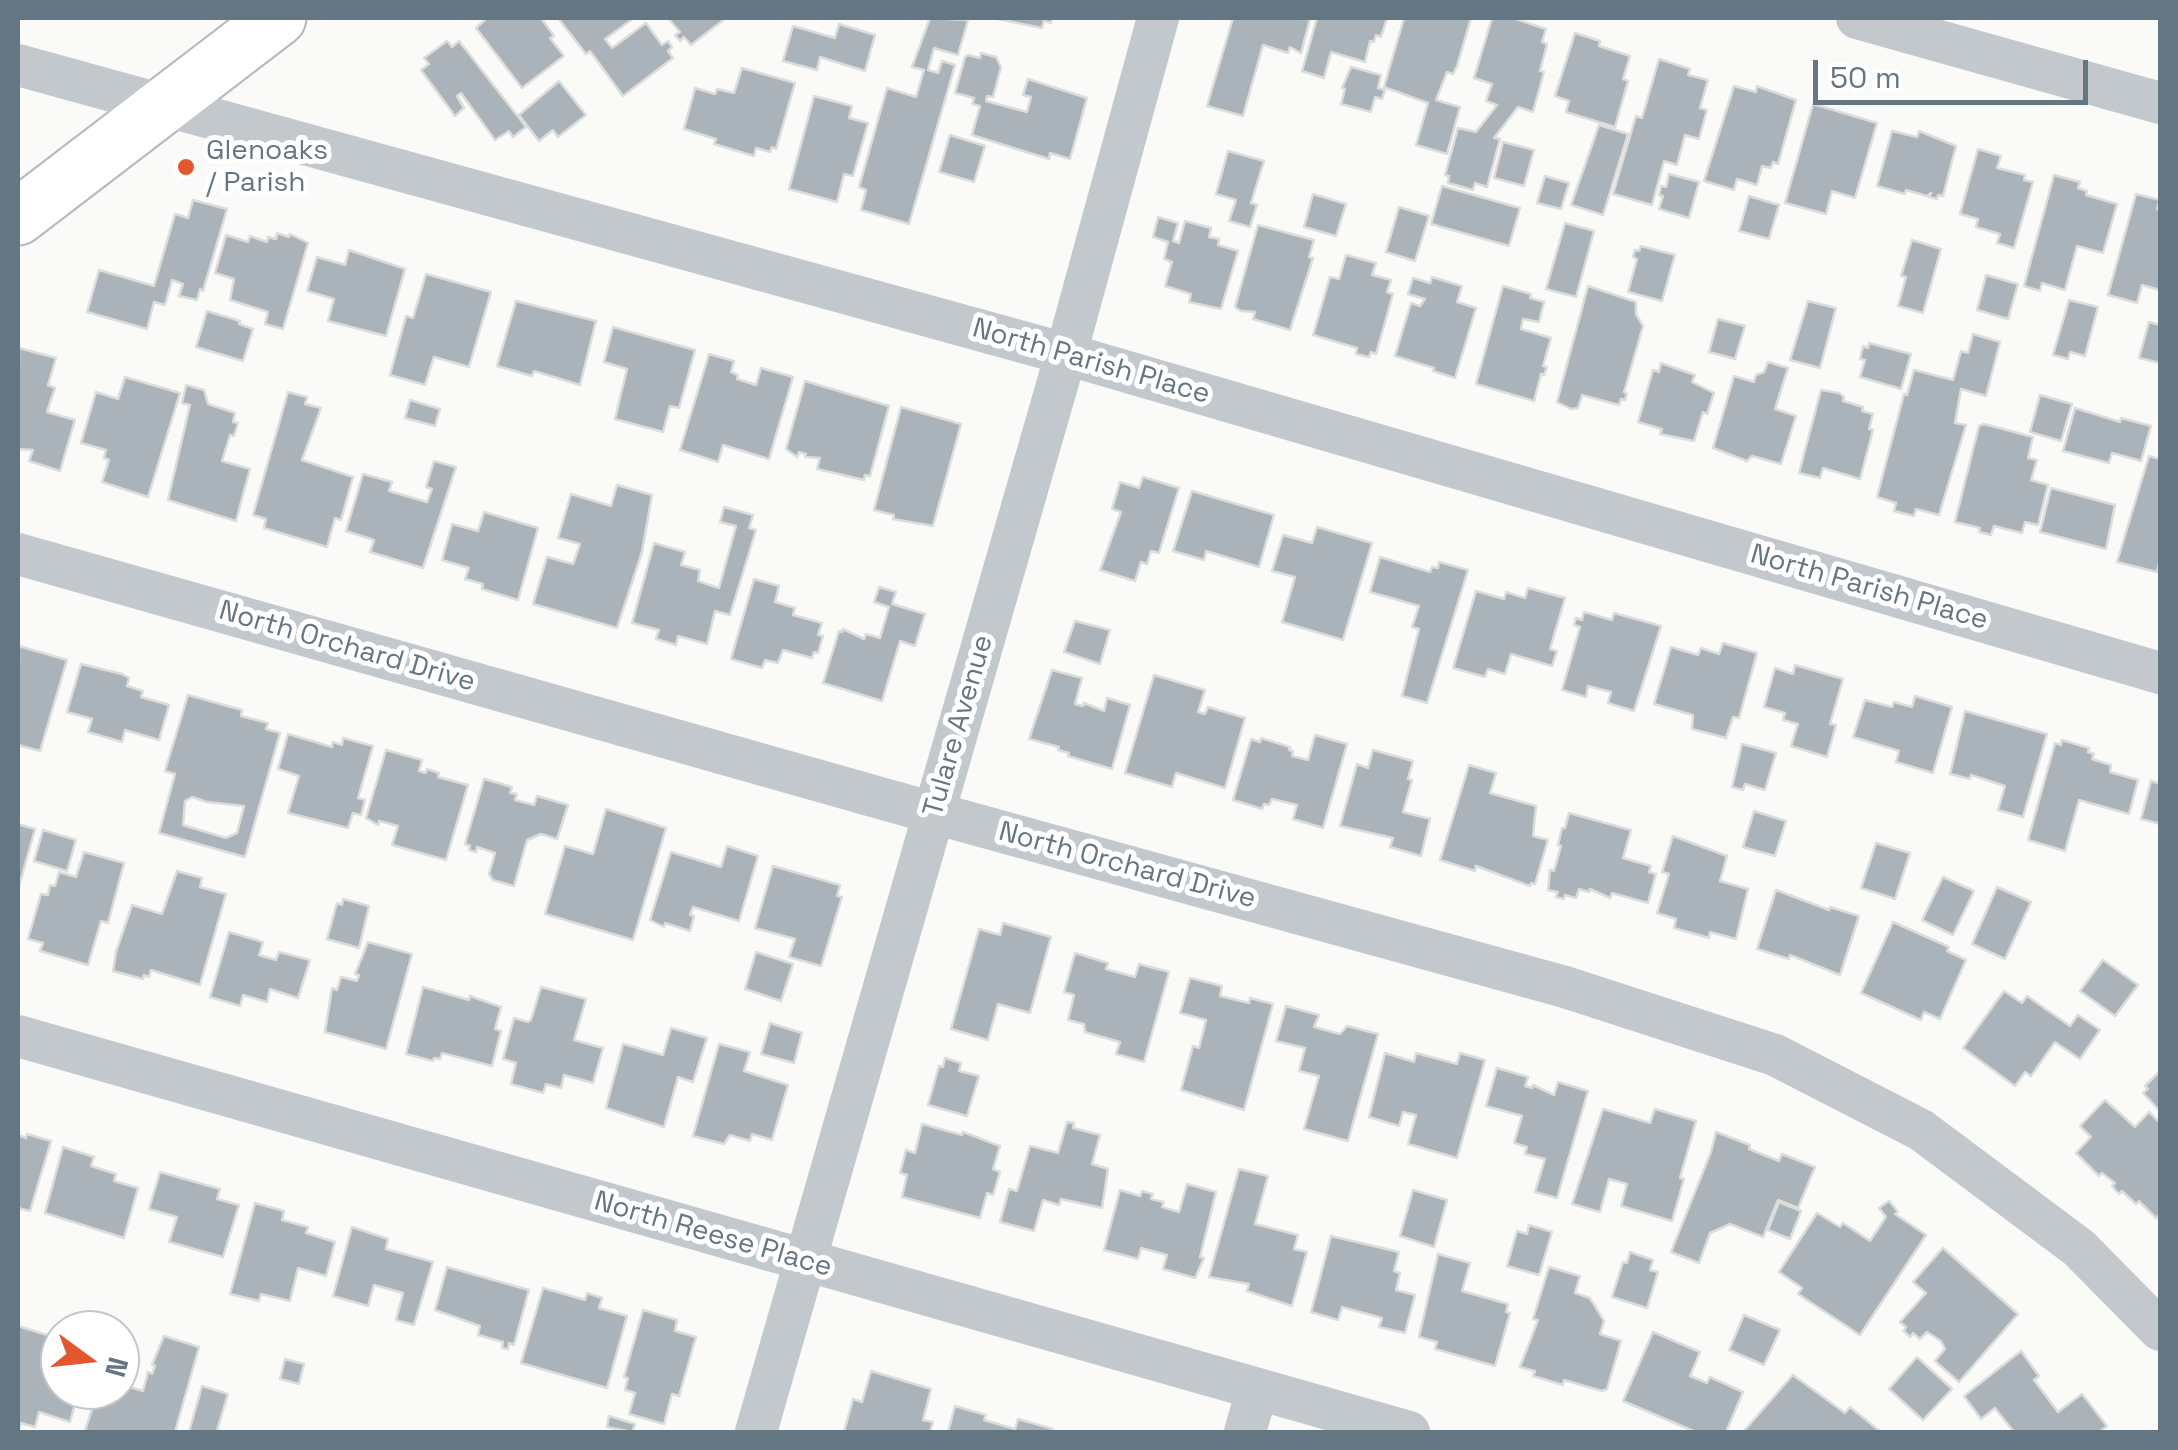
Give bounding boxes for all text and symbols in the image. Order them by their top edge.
scale bar [1818,40,2093,102]
text: 50 m [1830,58,1901,97]
place label: Glenoaks / Parish [206,134,328,200]
marker: Glenoaks / Parish [175,156,197,178]
street label: North Parish Place [968,312,1214,412]
street label: North Parish Place [1746,538,1992,638]
street label: North Orchard Drive [215,594,479,700]
street label: Tulare Avenue [917,631,1001,821]
street label: North Orchard Drive [995,815,1259,917]
street label: North Reese Place [590,1185,836,1285]
north arrow [40,1310,140,1410]
text: N [97,1354,137,1381]

